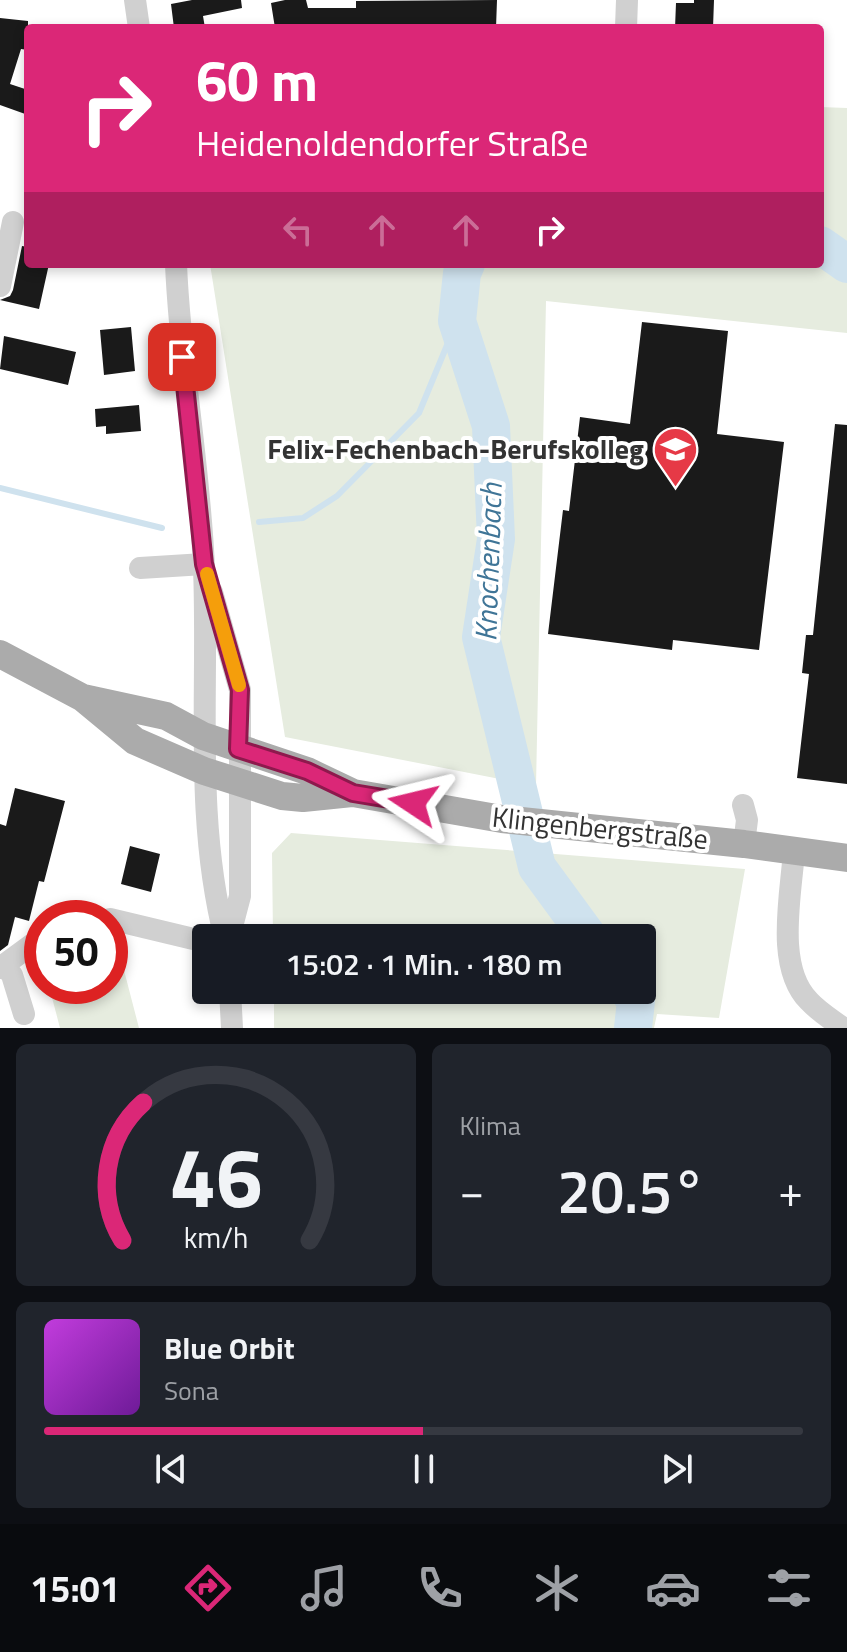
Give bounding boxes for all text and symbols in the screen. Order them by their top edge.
text: 60 m [196,38,318,123]
icon: right [64,56,168,160]
text: Heidenoldendorfer Straße [196,115,588,170]
icon: left [276,208,320,252]
icon: ahead [360,208,404,252]
icon: ahead [444,208,488,252]
icon: right [528,208,572,252]
pin [148,323,216,391]
icon: arrive [160,335,204,379]
school or university icon: Felix-Fechenbach-Berufskolleg [651,425,699,488]
place label: Felix-Fechenbach-Berufskolleg [267,427,644,470]
water label: Knochenbach [462,481,514,642]
position arrow [371,761,455,845]
street label: Klingenbergstraße [490,795,710,860]
speed limit sign: 50 [24,900,128,1004]
text: 15:02 · 1 Min. · 180 m [286,941,562,987]
text: Klima [460,1106,521,1145]
text: 46 [169,1113,262,1239]
text: 20.5° [557,1145,706,1236]
text: − [460,1157,484,1224]
text: + [778,1157,803,1224]
text: km/h [183,1216,248,1259]
text: Blue Orbit [164,1325,295,1371]
text: Sona [164,1371,219,1410]
icon: previous [149,1447,193,1491]
icon: pause [402,1447,446,1491]
icon: next [655,1447,699,1491]
icon: directions [180,1560,236,1616]
icon: music [296,1560,352,1616]
icon: phone [412,1560,468,1616]
icon: climate [529,1560,585,1616]
icon: car [645,1560,701,1616]
icon: filters [761,1560,817,1616]
text: 15:01 [30,1561,120,1616]

